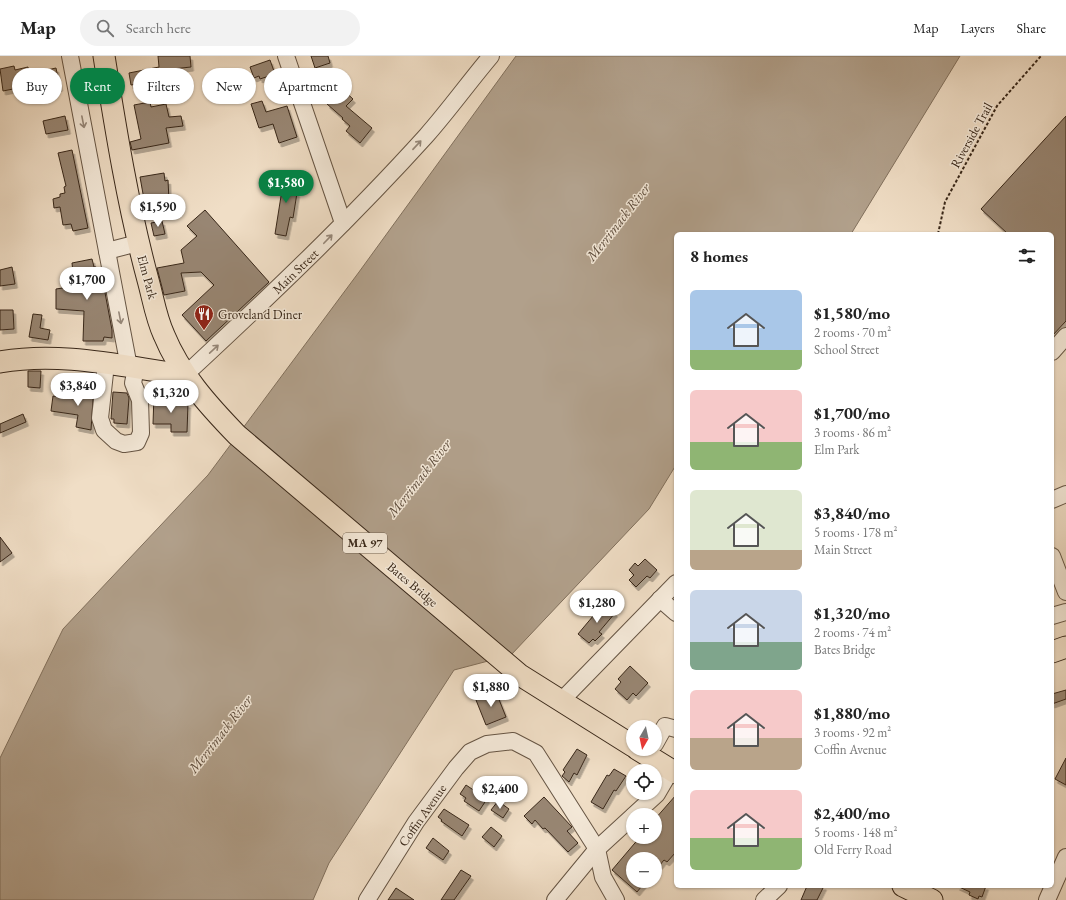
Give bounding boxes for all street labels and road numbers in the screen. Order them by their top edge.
street label: Riverside Trail [947,100,996,171]
street label: Main Street [269,245,322,298]
street label: Elm Park [133,253,162,302]
road number: MA 97 [343,533,387,553]
street label: Bates Bridge [384,558,442,611]
street label: Coffin Avenue [395,781,450,850]

